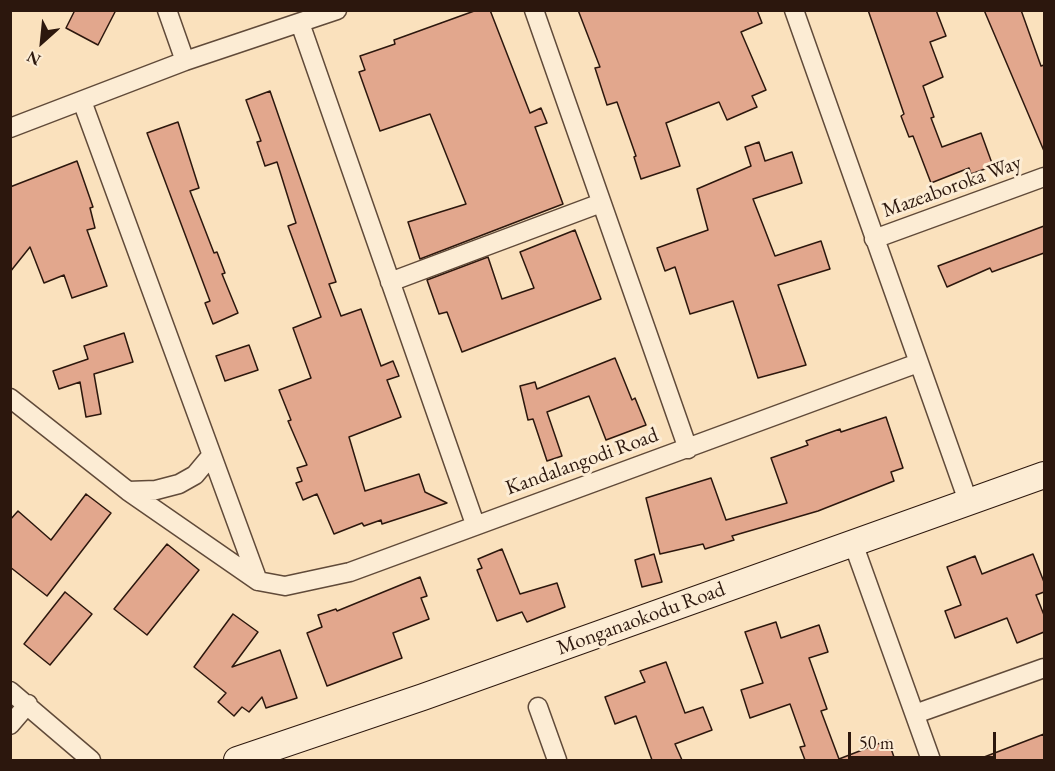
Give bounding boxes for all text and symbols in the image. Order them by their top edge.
north arrow [12,12,72,72]
text: N [23,46,44,71]
street label: Mazeaboroka Way [879,150,1025,224]
street label: Kandalangodi Road [502,423,662,501]
street label: Monganaokodu Road [553,577,729,661]
scale bar [851,720,1000,758]
text: 50 m [859,731,894,754]

